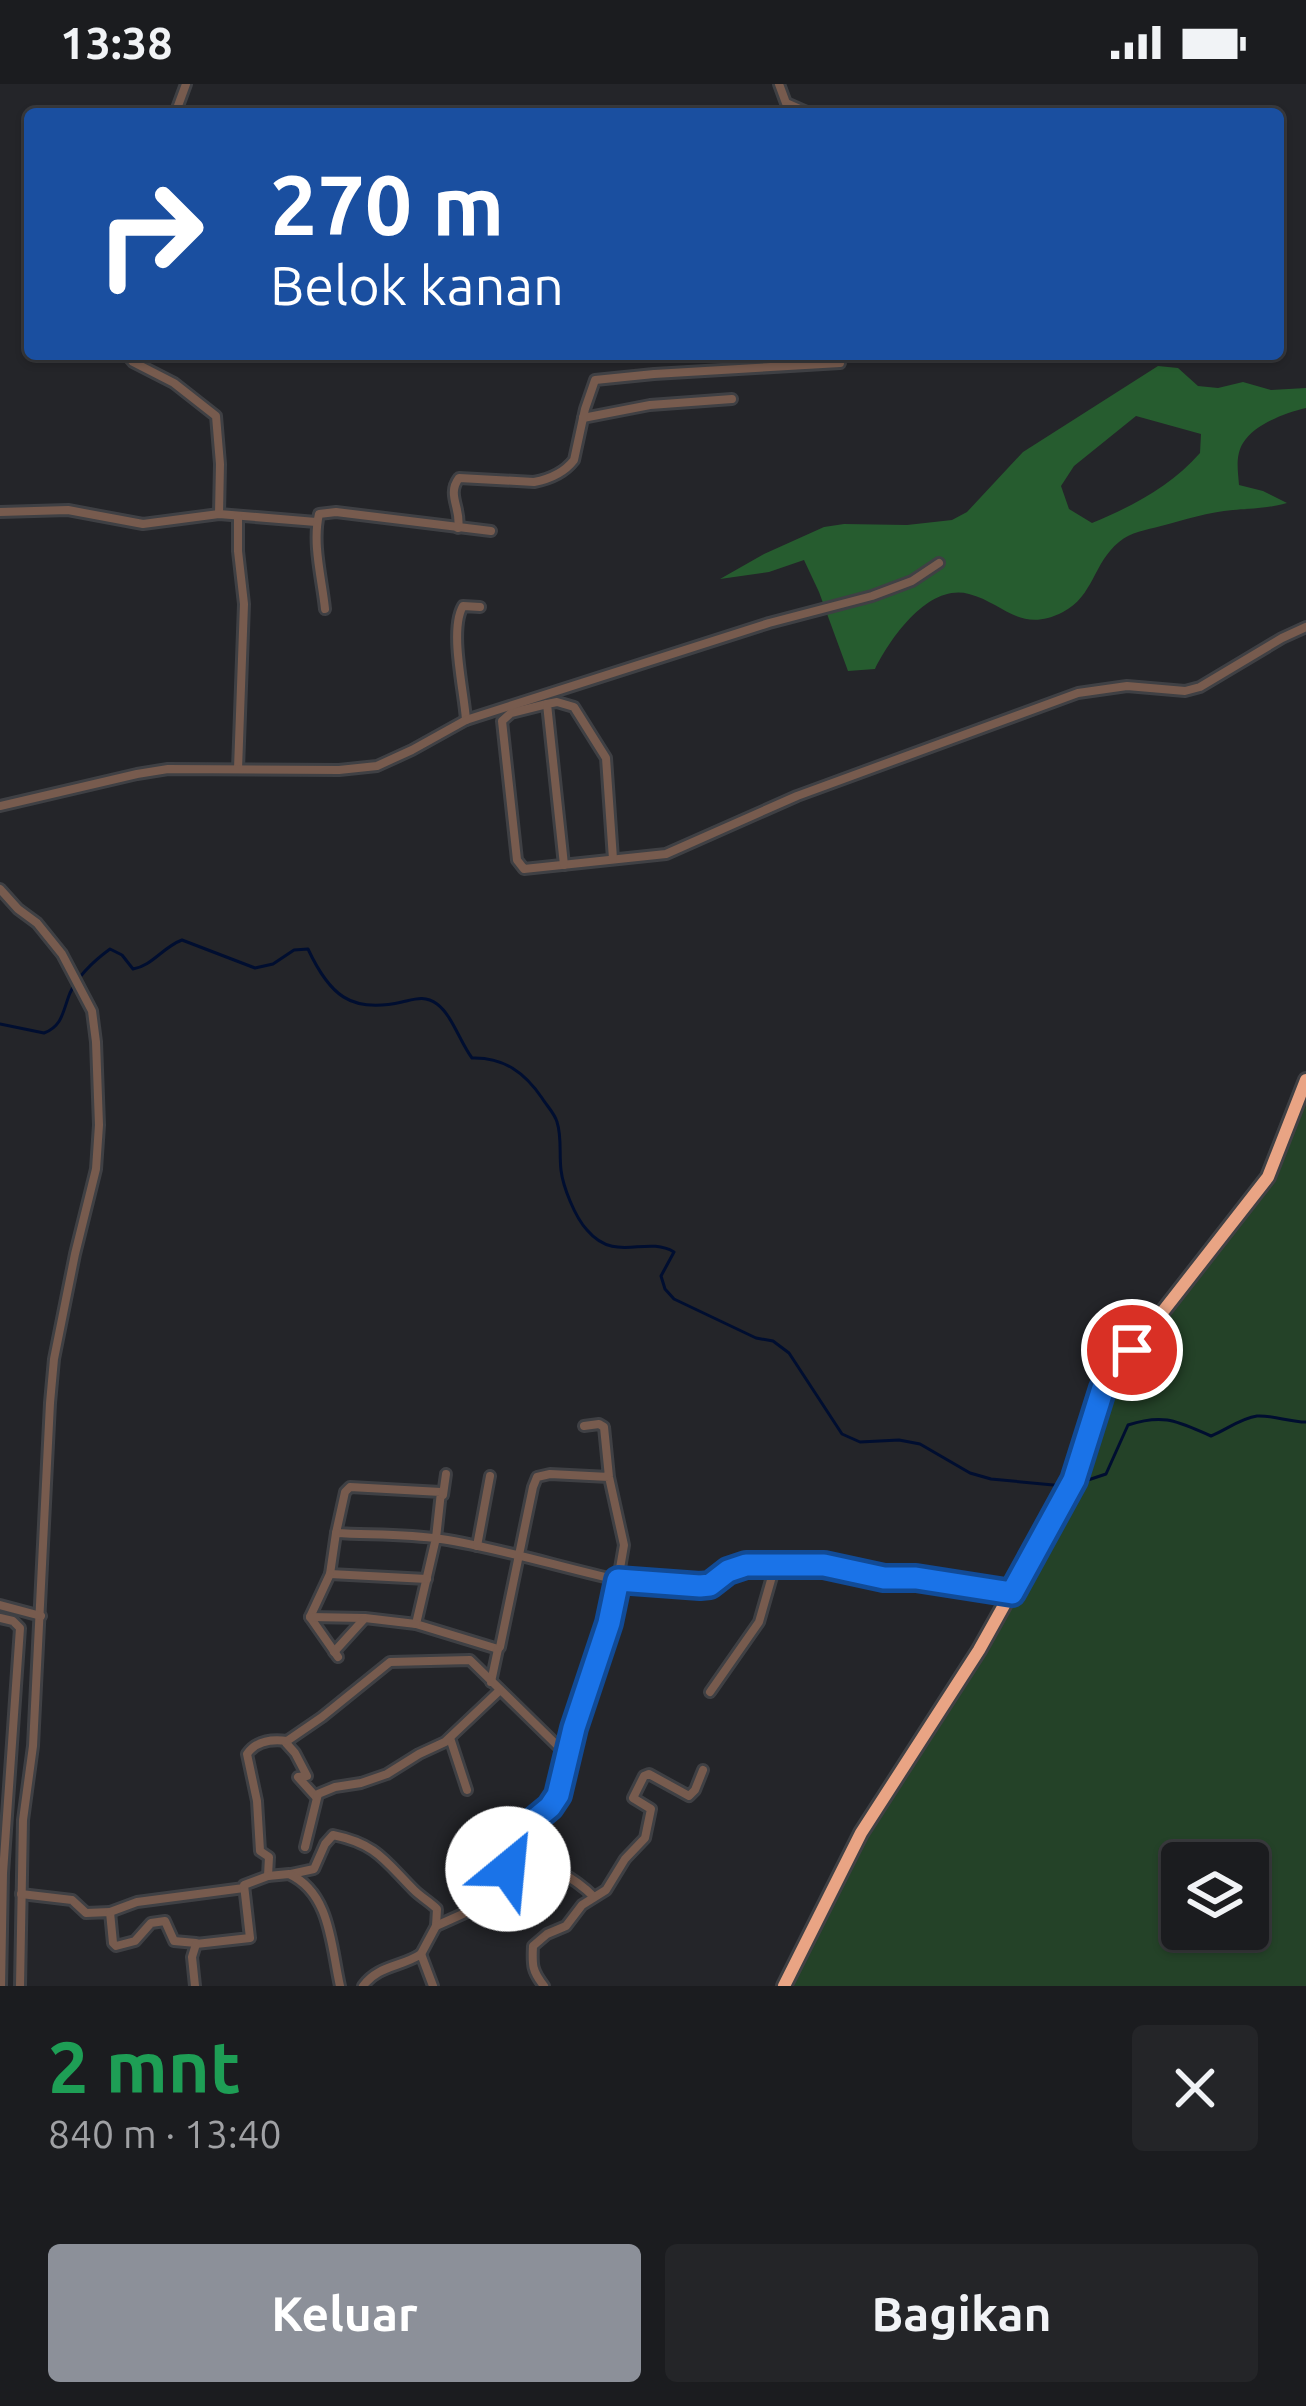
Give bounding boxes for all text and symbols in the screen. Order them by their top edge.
text: 13:38 [60,17,173,68]
icon: right [72,156,228,312]
text: 270 m [270,157,504,251]
text: Belok kanan [270,255,564,315]
pin [1081,1299,1183,1401]
icon: arrive [1099,1317,1165,1383]
position arrow [445,1806,571,1932]
map controls [1161,1842,1269,1950]
button: layers [1161,1842,1269,1950]
button: close [1132,2025,1258,2151]
text: 2 mnt [48,2026,241,2107]
text: 840 m · 13:40 [48,2112,282,2155]
button: Keluar [48,2244,641,2382]
button: Bagikan [665,2244,1258,2382]

